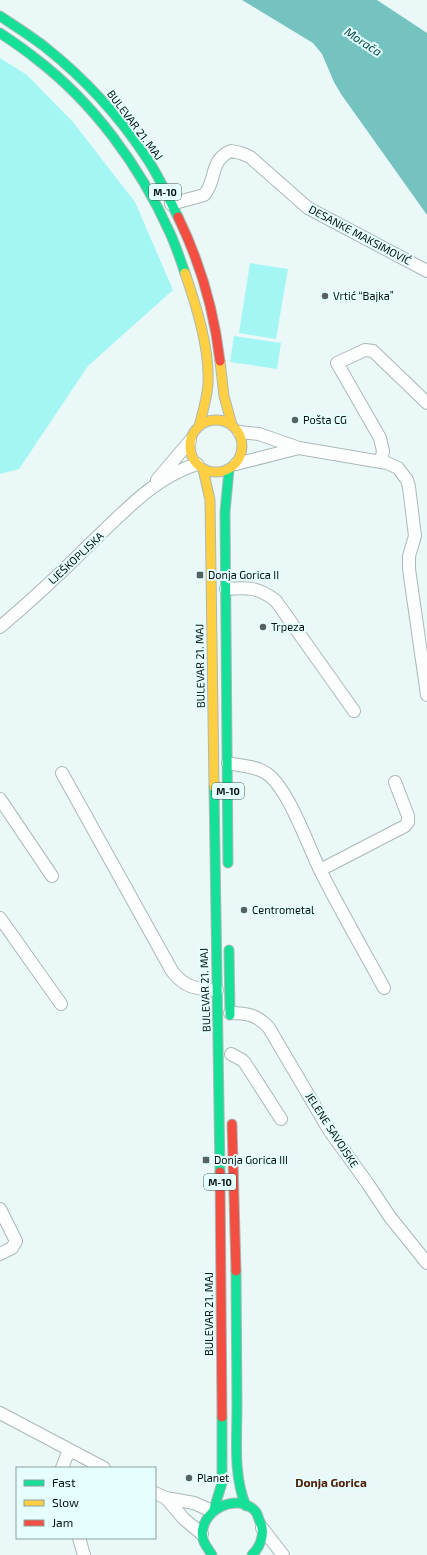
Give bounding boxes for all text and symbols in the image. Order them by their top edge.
water label: Morača [342,24,385,58]
street label: BULEVAR 21. MAJ [105,87,166,162]
road number: M-10 [149,184,181,200]
street label: DESANKE MAKSIMOVIĆ [307,202,414,267]
place label: Vrtić “Bajka” [333,289,394,303]
marker: Vrtić “Bajka” [320,291,330,301]
place label: Pošta CG [303,413,347,426]
marker: Pošta CG [290,415,300,425]
street label: LJEŠKOPLJSKA [45,529,106,587]
place label: Donja Gorica II [208,568,279,582]
marker: Donja Gorica II [195,570,205,580]
place label: Trpeza [271,620,305,633]
marker: Trpeza [258,622,268,632]
street label: BULEVAR 21. MAJ [192,624,207,708]
road number: M-10 [212,783,244,799]
place label: Centrometal [252,903,315,916]
marker: Centrometal [239,905,249,915]
street label: BULEVAR 21. MAJ [197,948,212,1032]
street label: JELENE SAVOJSKE [303,1090,362,1170]
place label: Donja Gorica III [214,1153,288,1167]
marker: Donja Gorica III [201,1155,211,1165]
road number: M-10 [204,1174,236,1190]
street label: BULEVAR 21. MAJ [202,1272,215,1356]
legend [16,1467,156,1539]
place label: Planet [197,1471,229,1484]
marker: Planet [184,1473,194,1483]
text: Fast [52,1475,76,1489]
district label: Donja Gorica [295,1475,367,1490]
text: Slow [52,1495,79,1509]
text: Jam [52,1515,73,1529]

